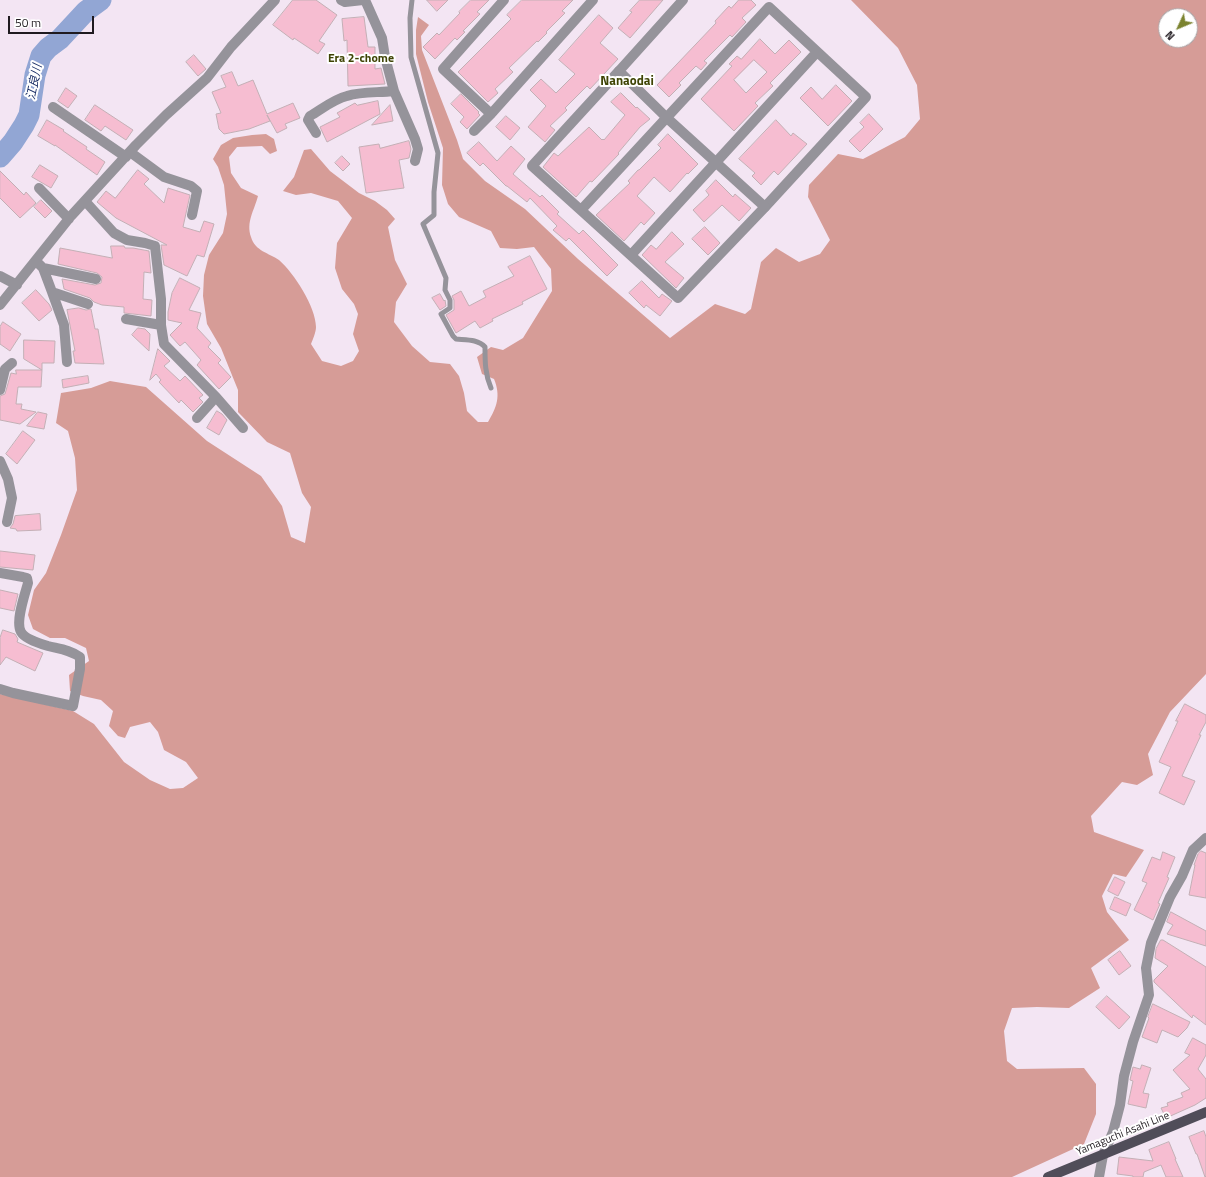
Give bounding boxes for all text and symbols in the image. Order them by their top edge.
scale bar [10,8,96,34]
north arrow [1158,8,1198,48]
text: 50 m [15,13,41,32]
text: N [1162,27,1178,44]
district label: Era 2-chome [328,52,394,66]
water label: 江良川 [24,63,46,101]
district label: Nanaodai [600,74,654,90]
street label: Yamaguchi Asahi Line [1074,1109,1172,1159]

